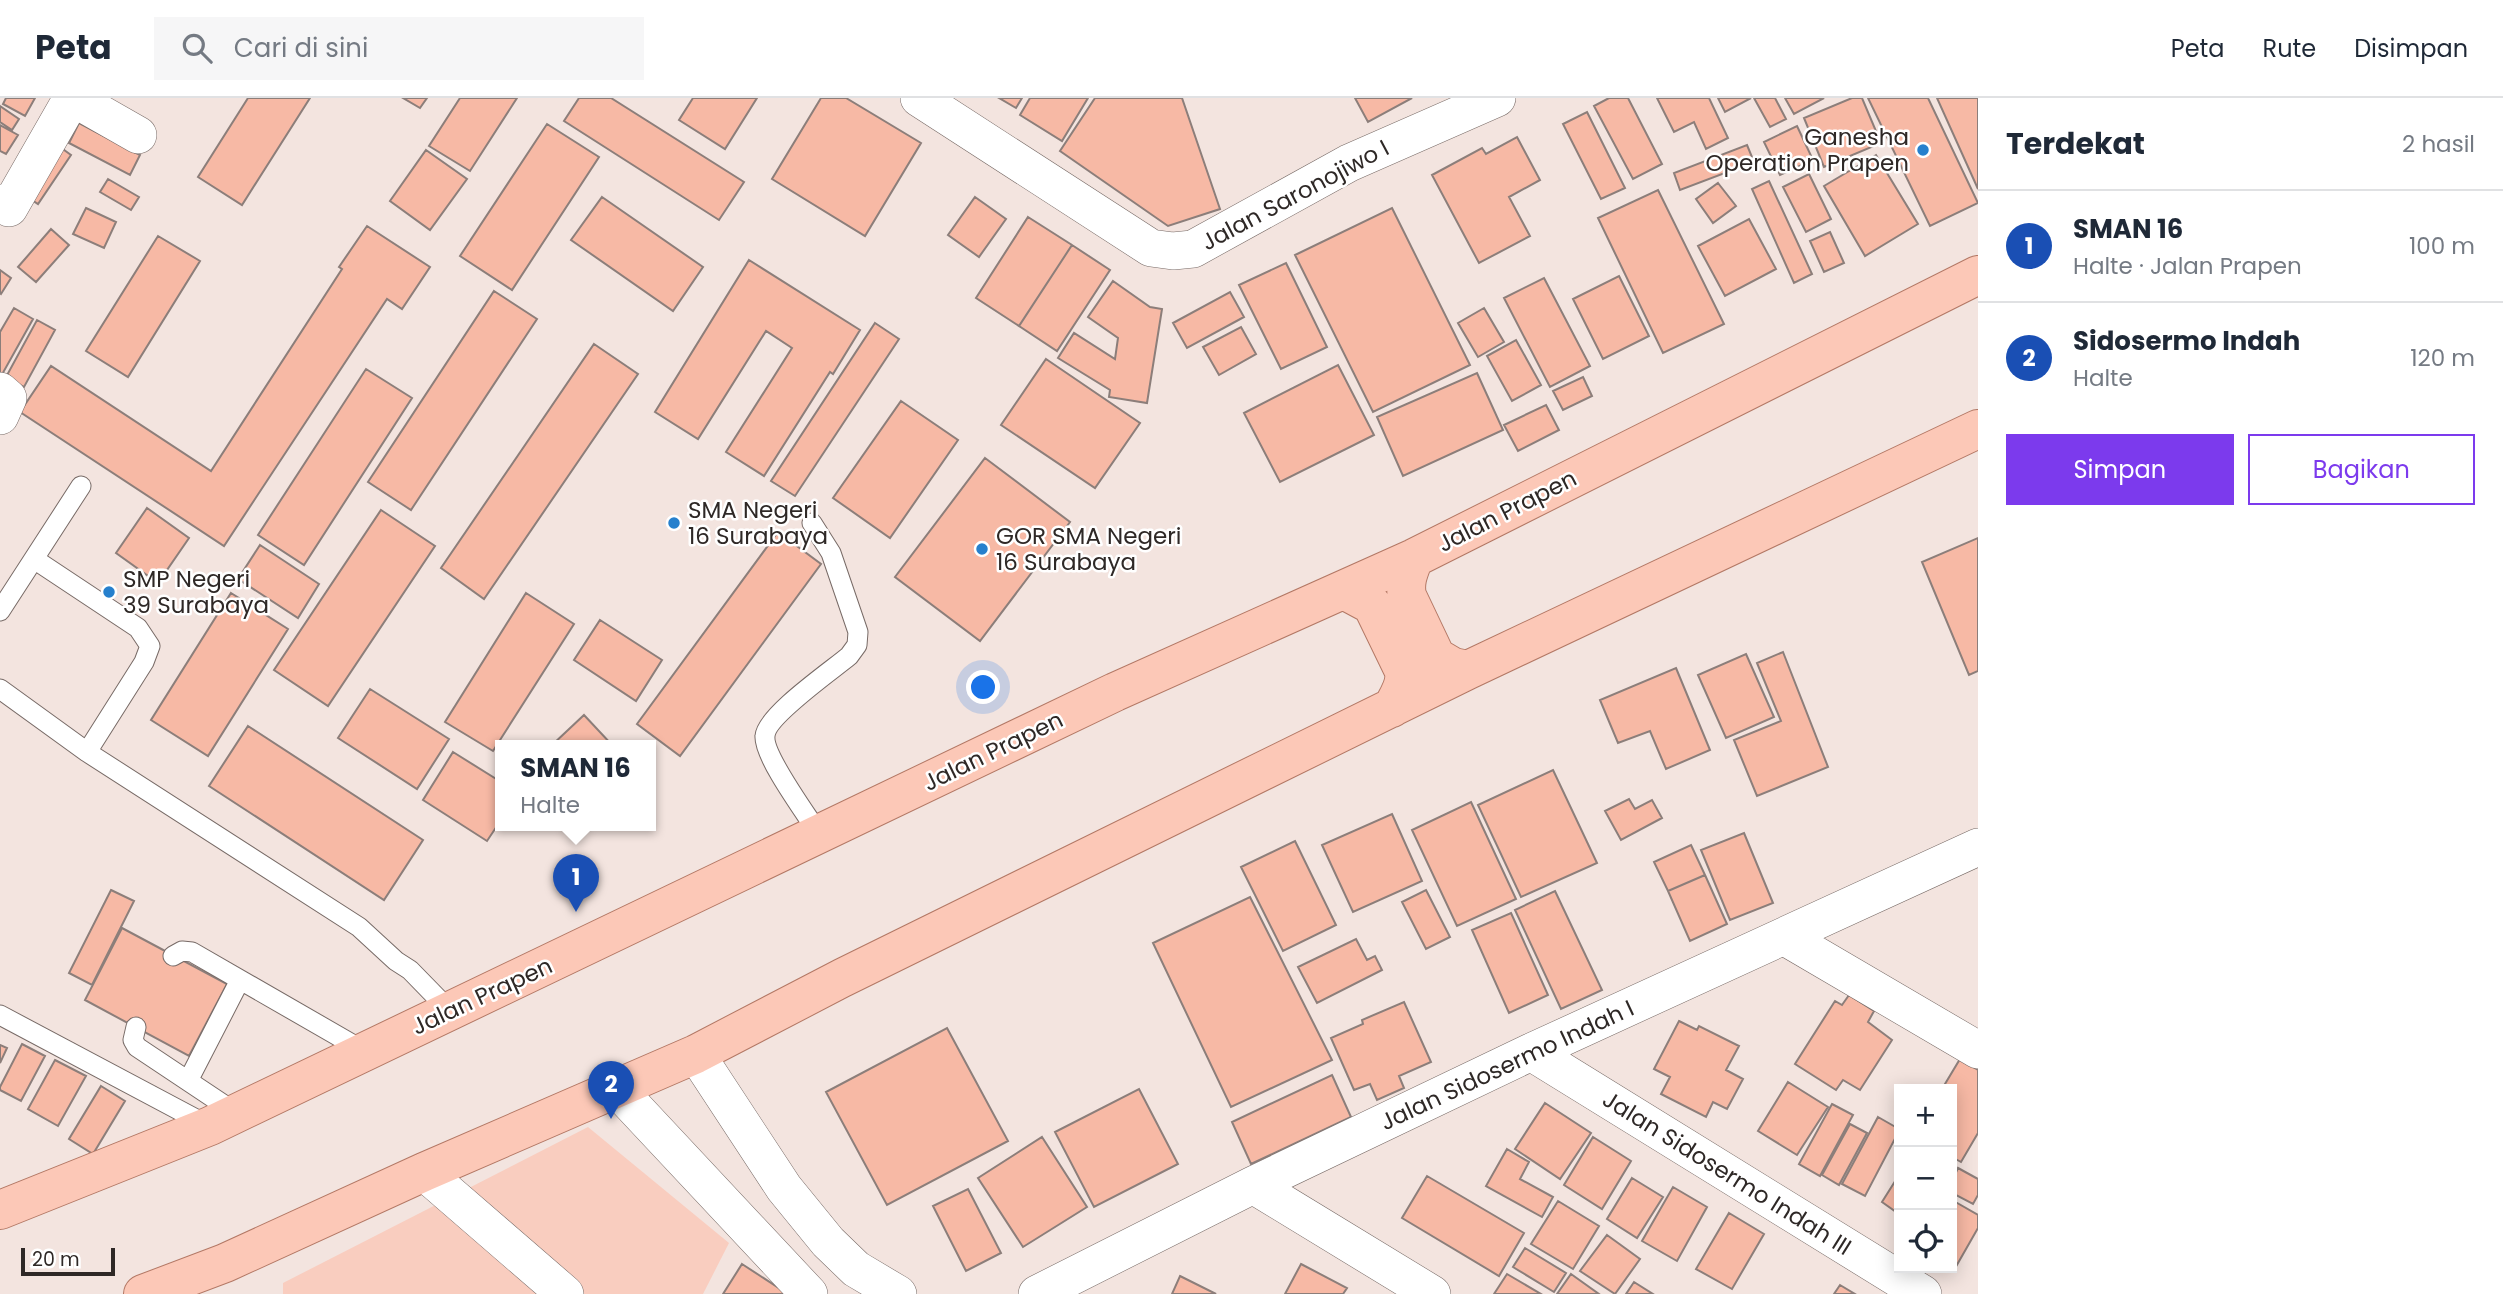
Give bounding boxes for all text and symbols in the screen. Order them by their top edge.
search box [154,17,644,80]
text: Peta [35,24,112,71]
icon: search [178,29,216,67]
text: Cari di sini [234,30,368,66]
text: Peta [2171,32,2225,65]
text: Rute [2263,32,2316,65]
text: Disimpan [2354,32,2468,65]
place label: Ganesha Operation Prapen [1705,121,1909,179]
text: Terdekat [2006,122,2145,165]
text: 2 hasil [2402,128,2475,160]
street label: Jalan Saronojiwo I [1196,132,1394,258]
marker: Ganesha Operation Prapen [1915,142,1931,158]
text: SMAN 16 [2073,211,2183,247]
text: 1 [2025,230,2033,262]
text: 100 m [2409,230,2475,262]
text: Halte · Jalan Prapen [2073,250,2302,282]
text: Sidosermo Indah [2073,323,2300,359]
text: 2 [2022,342,2036,374]
text: 120 m [2410,342,2475,374]
text: Halte [2073,362,2133,394]
button: Simpan [2006,434,2234,505]
button: Bagikan [2248,434,2475,505]
street label: Jalan Prapen [1432,462,1582,560]
place label: SMA Negeri 16 Surabaya [688,494,828,552]
marker: SMA Negeri 16 Surabaya [666,515,682,531]
place label: GOR SMA Negeri 16 Surabaya [996,520,1182,578]
marker: GOR SMA Negeri 16 Surabaya [974,541,990,557]
place label: SMP Negeri 39 Surabaya [123,563,269,621]
marker: SMP Negeri 39 Surabaya [101,584,117,600]
your location [966,670,1000,704]
street label: Jalan Prapen [918,703,1068,799]
popup [495,740,656,831]
text: SMAN 16 [520,750,631,786]
text: Halte [520,789,580,821]
pin: 1 [553,854,599,912]
street label: Jalan Prapen [406,949,558,1043]
street label: Jalan Sidosermo Indah I [1375,992,1639,1138]
pin: 2 [588,1061,634,1119]
street label: Jalan Sidosermo Indah III [1596,1083,1858,1263]
map controls [1894,1084,1957,1273]
button: + [1894,1084,1957,1147]
button: − [1894,1147,1957,1210]
button: locate [1894,1210,1957,1273]
scale bar [21,1245,116,1277]
text: 20 m [32,1246,80,1273]

